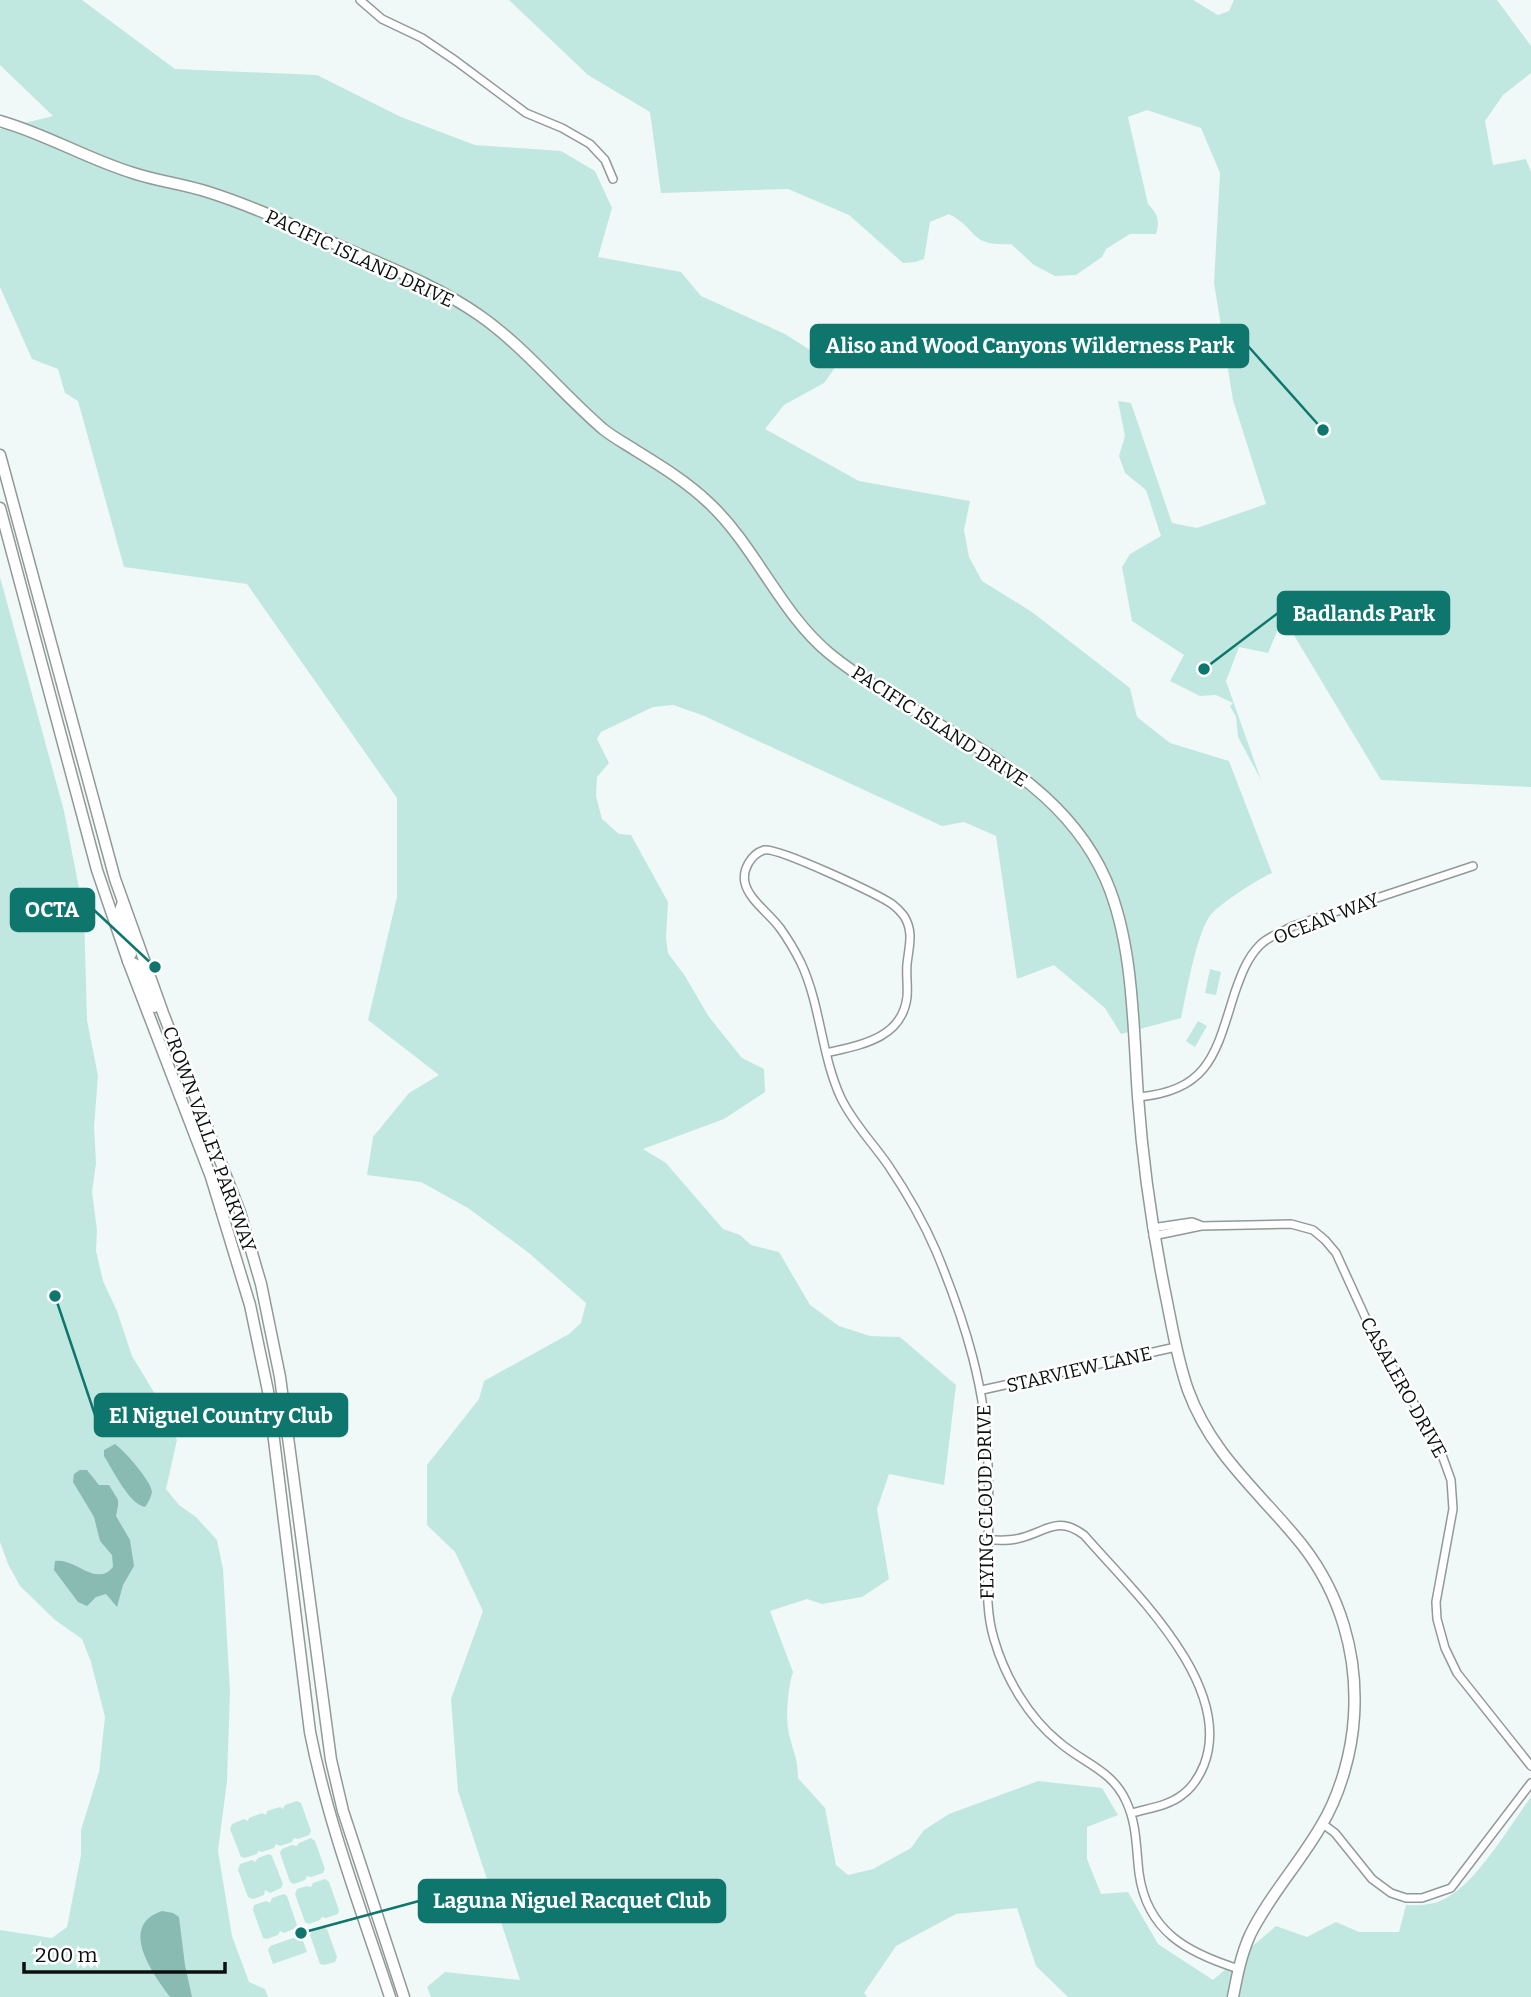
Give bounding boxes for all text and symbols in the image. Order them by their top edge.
street label: PACIFIC ISLAND DRIVE [262,205,458,312]
callout: Aliso and Wood Canyons Wilderness Park [811,325,1248,367]
text: Aliso and Wood Canyons Wilderness Park [825,333,1235,359]
callout: Badlands Park [1278,592,1449,634]
text: Badlands Park [1293,601,1436,627]
street label: PACIFIC ISLAND DRIVE [847,661,1032,792]
street label: OCEAN WAY [1270,887,1383,949]
callout: OCTA [11,889,94,931]
text: OCTA [25,897,79,923]
street label: CROWN VALLEY PARKWAY [158,1023,261,1256]
street label: CASALERO DRIVE [1355,1313,1452,1462]
street label: STARVIEW LANE [1004,1342,1154,1397]
callout: El Niguel Country Club [95,1394,347,1436]
text: El Niguel Country Club [109,1403,333,1429]
street label: FLYING CLOUD DRIVE [972,1404,999,1600]
callout: Laguna Niguel Racquet Club [419,1880,725,1922]
text: Laguna Niguel Racquet Club [433,1888,711,1914]
scale bar [24,1930,226,1974]
text: 200 m [35,1942,98,1968]

